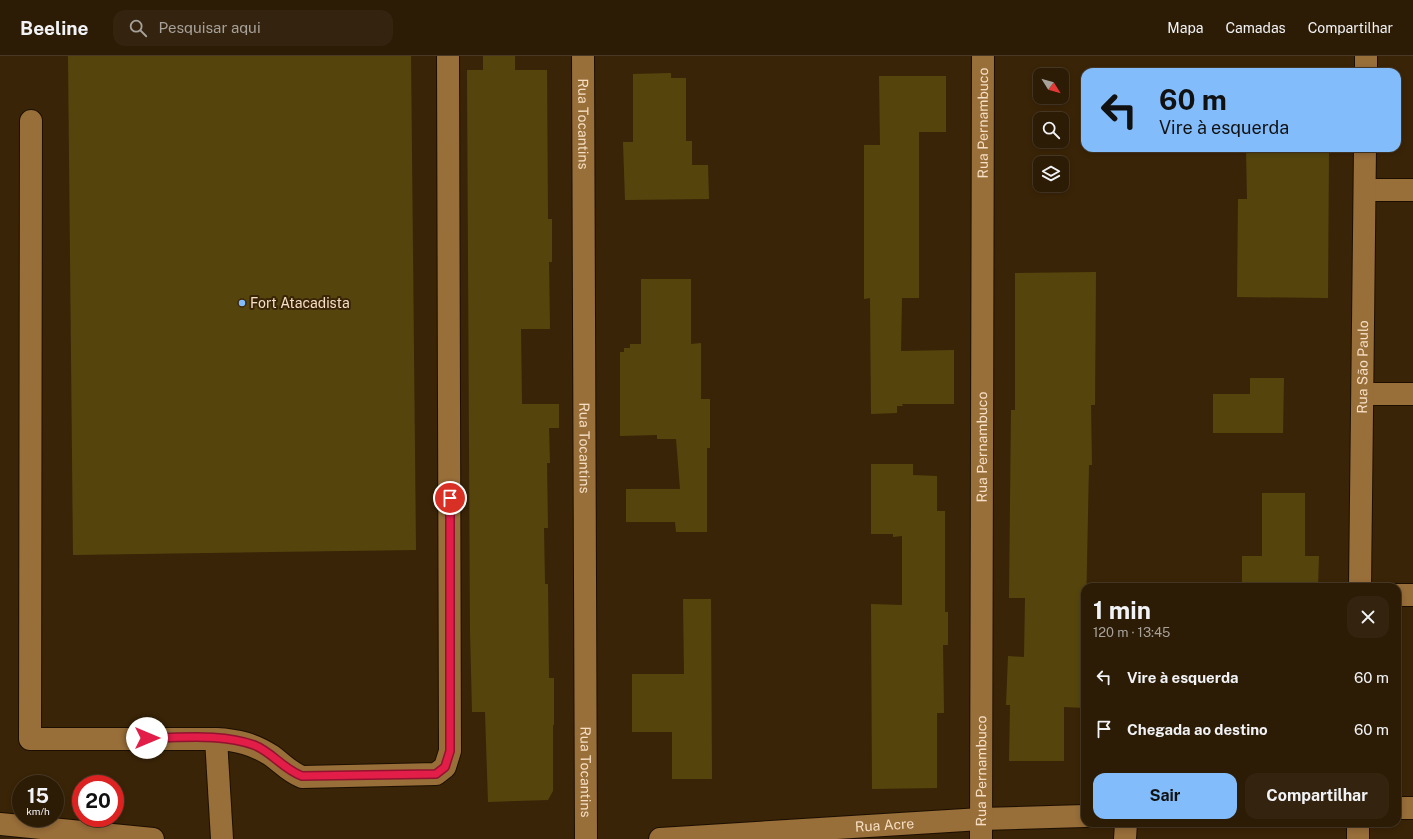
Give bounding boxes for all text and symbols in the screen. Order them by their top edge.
search box [113,10,393,46]
text: Beeline [20,17,89,39]
icon: search [127,17,149,39]
text: Pesquisar aqui [159,19,261,36]
text: Mapa [1167,20,1203,36]
text: Camadas [1225,20,1286,36]
text: Compartilhar [1308,20,1393,36]
street label: Rua Pernambuco [975,68,991,178]
north arrow [1033,68,1069,104]
map controls [1033,68,1069,192]
street label: Rua Tocantins [575,78,591,170]
text: 60 m [1159,83,1227,116]
icon: left [1093,84,1145,136]
button: search [1033,112,1069,148]
text: Vire à esquerda [1159,117,1289,138]
button: layers [1033,156,1069,192]
place label: Fort Atacadista [250,295,350,311]
marker: Fort Atacadista [237,298,247,308]
street label: Rua São Paulo [1354,320,1371,414]
street label: Rua Pernambuco [974,392,990,502]
street label: Rua Tocantins [576,402,593,494]
pin [433,481,467,515]
icon: arrive [439,487,461,509]
text: 1 min [1093,596,1151,624]
button: close [1347,596,1389,638]
text: 120 m · 13:45 [1093,625,1170,640]
icon: left [1093,666,1115,688]
text: Vire à esquerda [1127,669,1239,686]
text: 60 m [1354,669,1389,686]
street label: Rua Pernambuco [973,716,989,826]
position arrow [126,717,168,759]
icon: arrive [1093,718,1115,740]
text: Chegada ao destino [1127,721,1268,738]
text: 60 m [1354,721,1389,738]
street label: Rua Tocantins [578,726,594,818]
button: Sair [1093,773,1237,819]
button: Compartilhar [1245,773,1389,819]
speed limit sign: 20 [72,775,124,827]
text: 15 [27,784,49,808]
text: km/h [26,805,50,817]
street label: Rua Acre [854,815,915,835]

